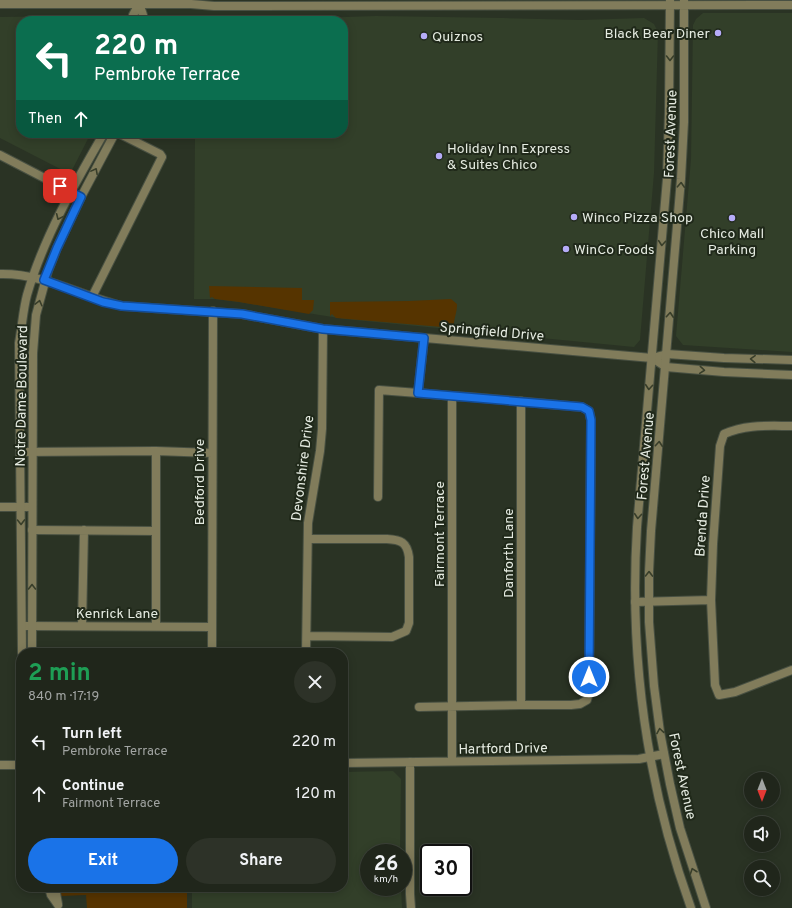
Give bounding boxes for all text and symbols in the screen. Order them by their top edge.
place label: Black Bear Diner [604,26,711,43]
marker: Black Bear Diner [713,28,723,38]
text: 220 m [94,29,178,65]
place label: Quiznos [432,29,483,46]
marker: Quiznos [419,31,429,41]
icon: left [28,32,80,84]
one-way arrow [666,55,674,61]
text: Pembroke Terrace [94,64,240,87]
street label: Forest Avenue [661,90,682,178]
icon: ahead [70,108,92,130]
text: Then [28,110,62,129]
place label: Holiday Inn Express & Suites Chico [447,141,570,174]
marker: Holiday Inn Express & Suites Chico [434,151,444,161]
one-way arrow [90,168,98,175]
pin [43,169,77,203]
icon: arrive [49,175,71,197]
one-way arrow [677,182,685,188]
place label: Winco Pizza Shop [582,210,693,227]
one-way arrow [56,212,64,220]
marker: Winco Pizza Shop [569,212,579,222]
marker: Chico Mall Parking [727,213,737,223]
place label: Chico Mall Parking [700,226,764,259]
one-way arrow [657,240,666,246]
place label: WinCo Foods [574,242,655,259]
marker: WinCo Foods [561,244,571,254]
one-way arrow [34,300,42,307]
one-way arrow [666,312,675,318]
street label: Springfield Drive [439,319,545,346]
street label: Notre Dame Boulevard [13,325,32,467]
one-way arrow [750,355,756,363]
one-way arrow [699,366,705,375]
one-way arrow [645,384,654,390]
street label: Forest Avenue [634,411,659,501]
street label: Devonshire Drive [289,414,318,522]
street label: Bedford Drive [192,439,209,525]
one-way arrow [654,441,663,447]
street label: Brenda Drive [692,475,715,557]
street label: Fairmont Terrace [432,481,449,587]
street label: Danforth Lane [501,508,518,598]
one-way arrow [633,513,642,519]
one-way arrow [17,519,25,525]
one-way arrow [645,571,653,577]
one-way arrow [28,584,36,590]
street label: Kenrick Lane [76,606,158,623]
position arrow [568,656,610,698]
text: 2 min [28,659,91,689]
button: close [294,661,336,703]
text: 840 m · 17:19 [28,689,99,705]
text: Turn left [62,725,122,744]
one-way arrow [656,728,665,734]
icon: left [28,731,50,753]
street label: Forest Avenue [664,731,699,821]
text: 220 m [292,733,336,752]
street label: Hartford Drive [458,740,548,759]
text: Pembroke Terrace [62,744,168,760]
north arrow [744,772,780,808]
map controls [744,772,780,896]
text: Continue [62,777,124,796]
icon: ahead [28,783,50,805]
text: 120 m [295,785,336,804]
text: Fairmont Terrace [62,796,160,812]
button: sound [744,816,780,852]
button: Exit [28,838,178,884]
button: Share [186,838,336,884]
speed limit sign: 30 [420,844,472,896]
text: 26 [374,852,398,878]
button: search [744,860,780,896]
one-way arrow [690,868,698,875]
text: km/h [374,873,398,886]

